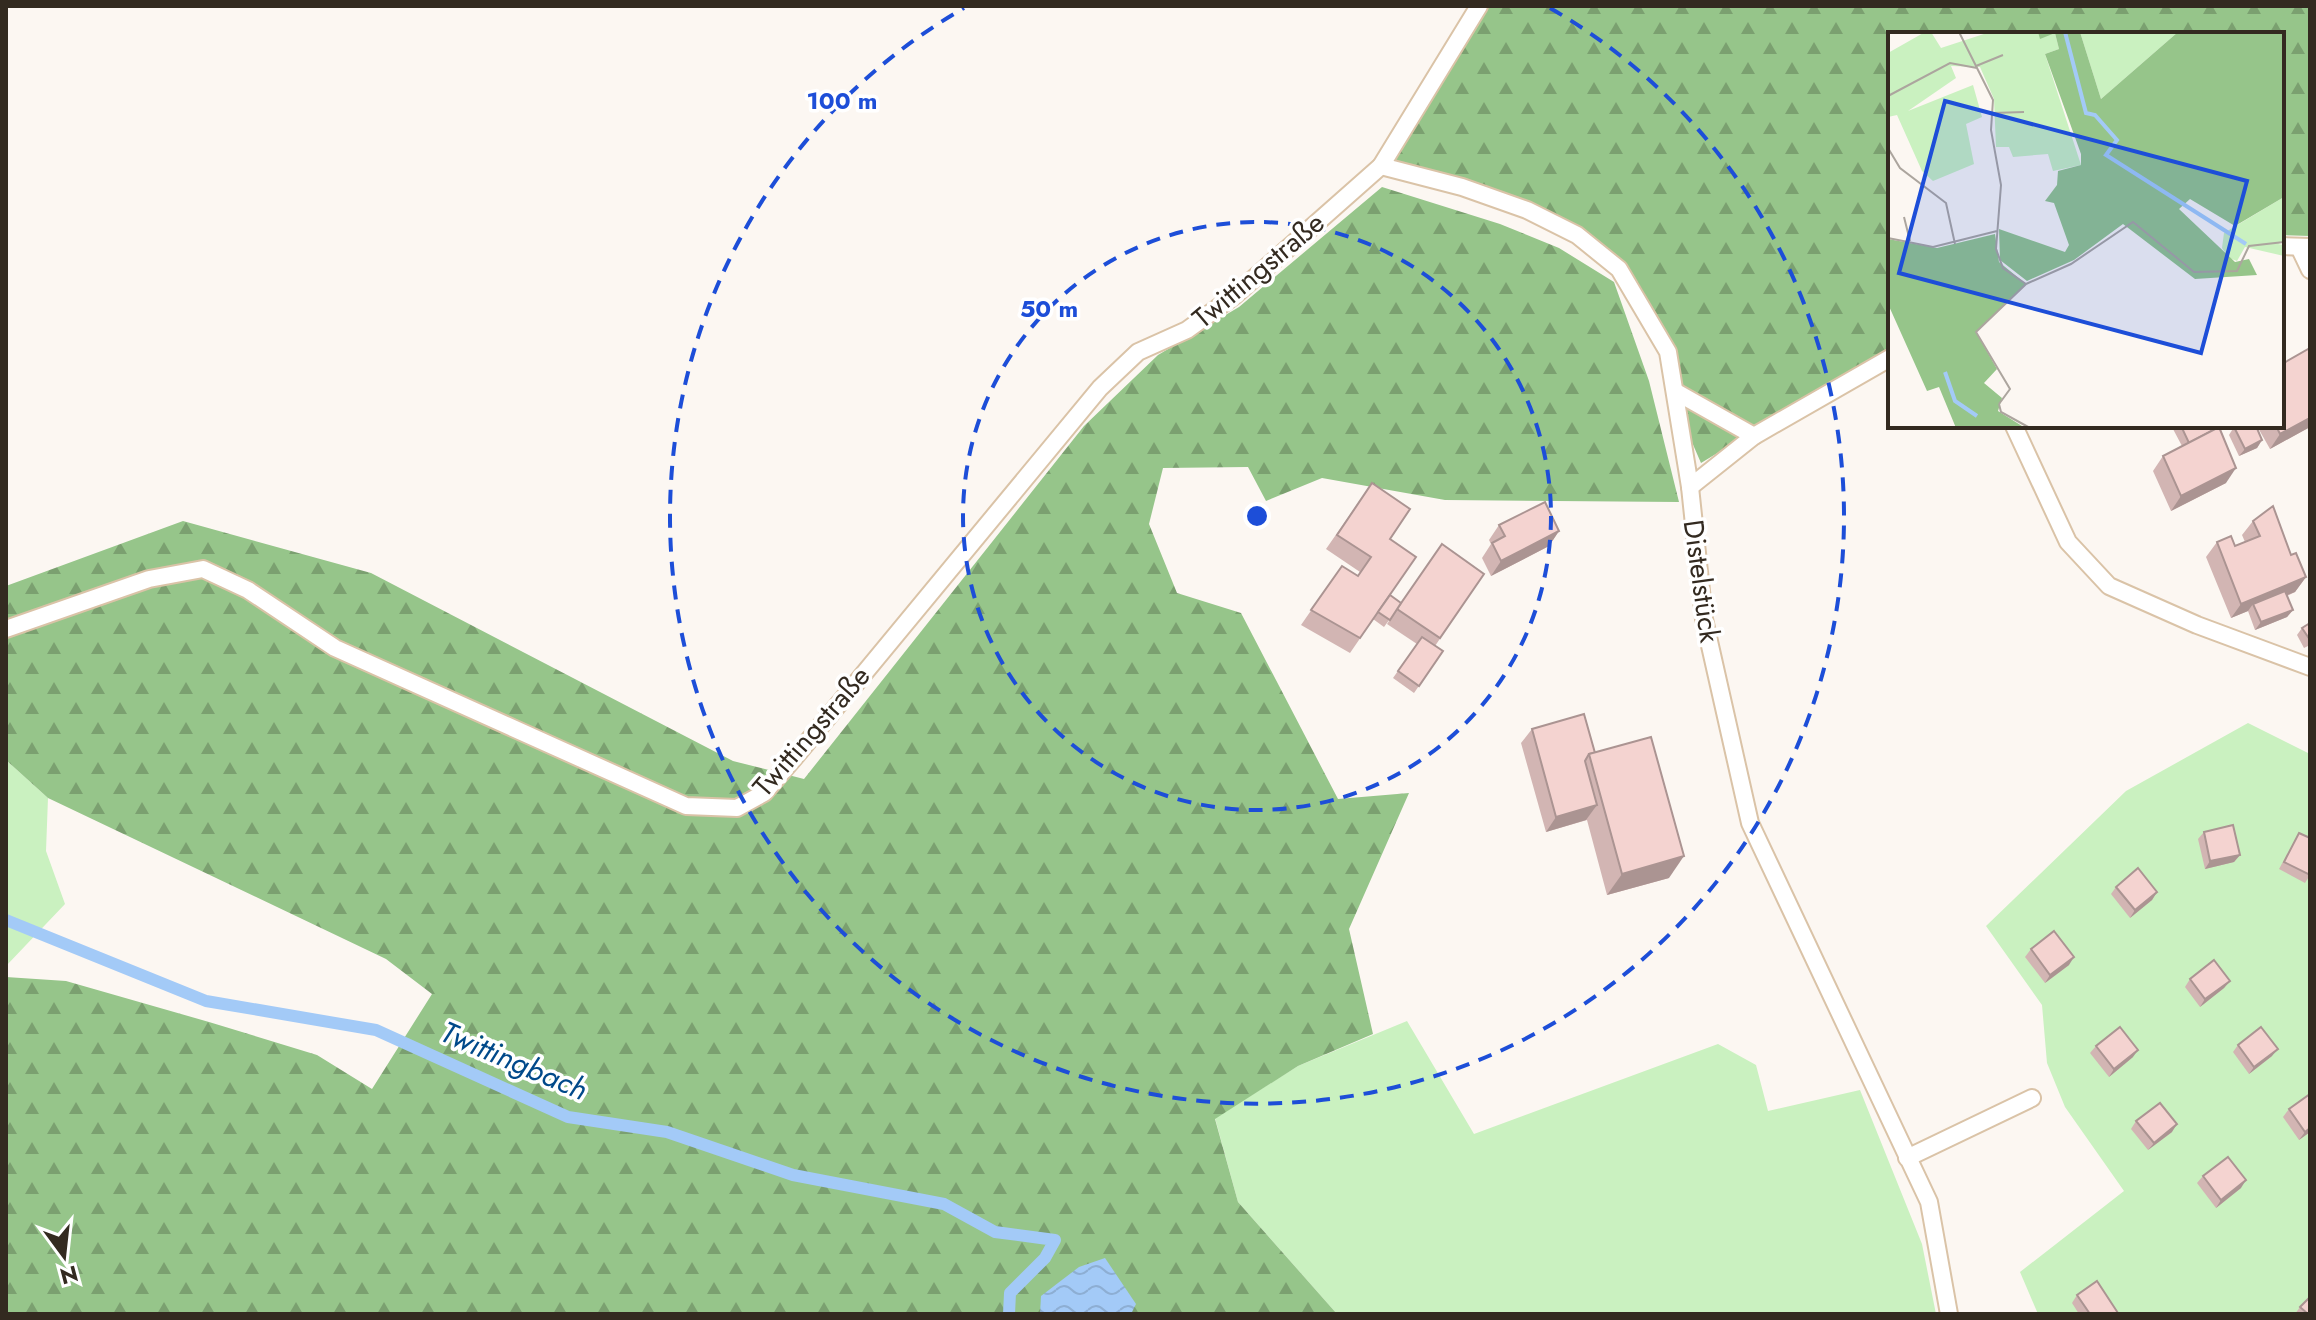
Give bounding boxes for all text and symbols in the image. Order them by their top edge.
inset map [1888,32,2284,428]
text: 100 m [807,83,877,118]
street label: Twittingstraße [1183,203,1333,338]
text: 50 m [1020,291,1078,326]
centre of rings [1243,502,1271,530]
street label: Distelstück [1673,517,1731,646]
street label: Twittingstraße [743,657,880,806]
water label: Twittingbach [434,1010,594,1111]
north arrow [24,1216,104,1296]
text: N [57,1258,82,1293]

